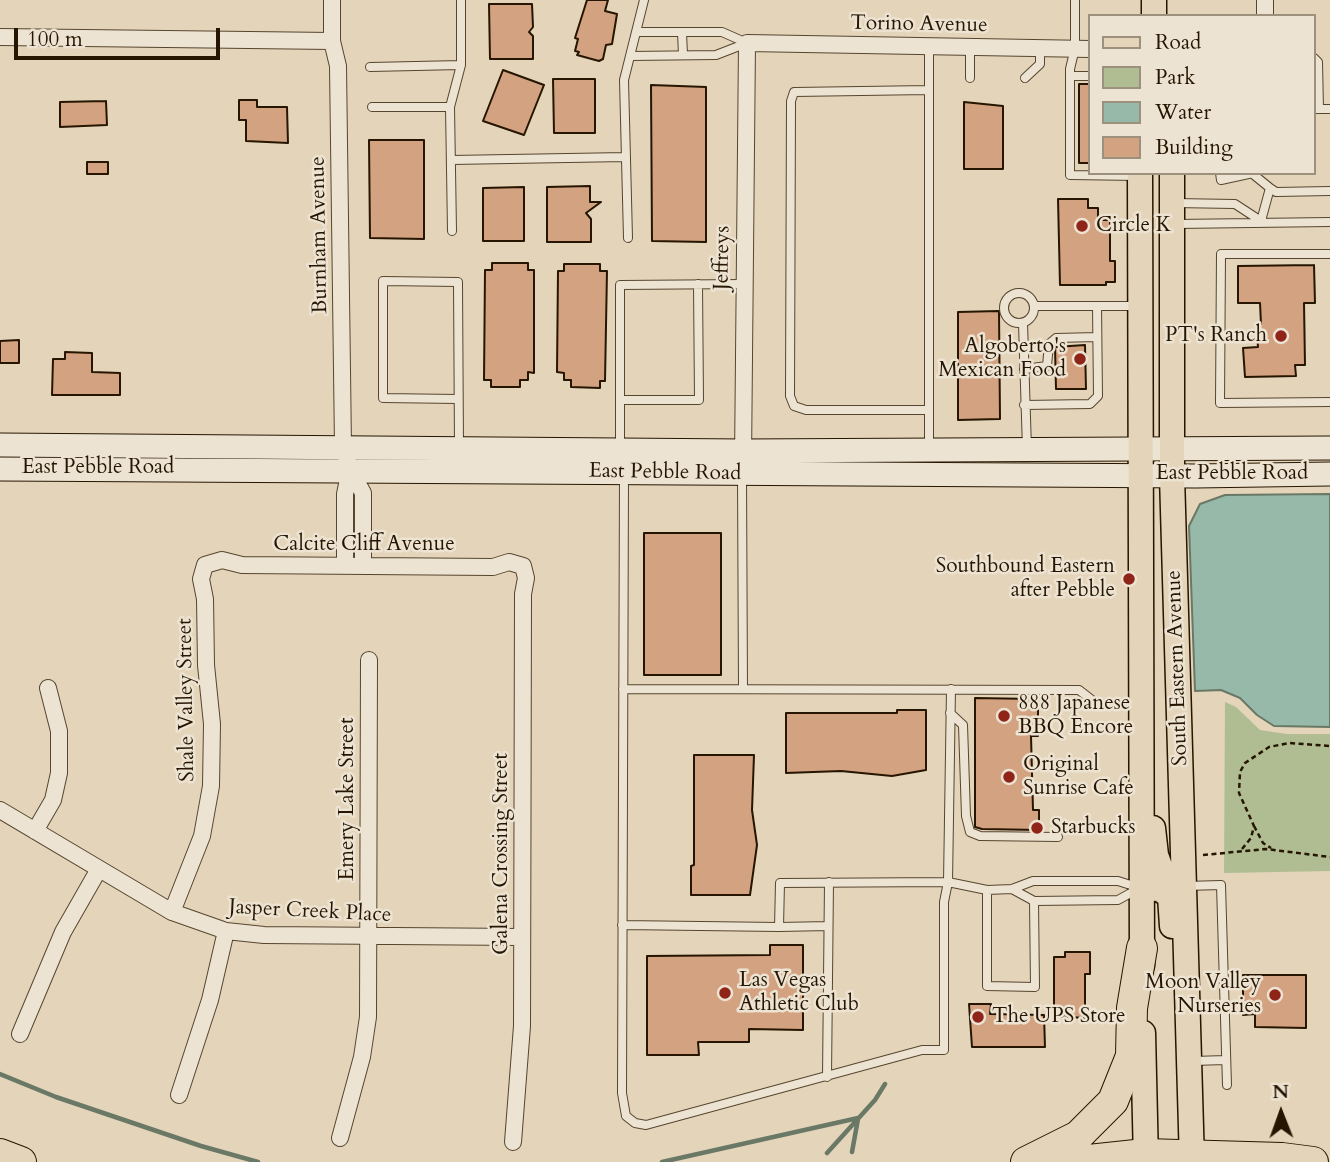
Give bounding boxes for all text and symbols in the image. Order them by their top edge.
street label: Torino Avenue [850,11,988,39]
scale bar [18,14,224,58]
legend [1088,14,1316,175]
text: 100 m [27,25,83,54]
text: Road [1155,28,1201,57]
text: Park [1155,63,1195,92]
text: Water [1155,98,1211,127]
text: Building [1155,133,1233,162]
street label: Burnham Avenue [306,156,334,314]
place label: Circle K [1096,213,1171,239]
marker: Circle K [1074,218,1090,234]
street label: Jeffreys [710,226,736,290]
place label: PT's Ranch [1165,323,1267,349]
marker: PT's Ranch [1273,328,1289,344]
place label: Algoberto's Mexican Food [938,334,1066,384]
marker: Algoberto's Mexican Food [1072,351,1088,367]
street label: East Pebble Road [22,455,174,481]
street label: East Pebble Road [589,459,741,487]
street label: East Pebble Road [1156,461,1308,487]
street label: Calcite Cliff Avenue [273,532,455,558]
place label: Southbound Eastern after Pebble [936,554,1115,604]
street label: South Eastern Avenue [1162,570,1194,766]
marker: Southbound Eastern after Pebble [1121,571,1137,587]
street label: Shale Valley Street [173,618,201,782]
place label: 888 Japanese BBQ Encore [1018,691,1133,741]
marker: 888 Japanese BBQ Encore [996,708,1012,724]
street label: Emery Lake Street [335,717,361,881]
place label: Original Sunrise Cafe [1023,752,1134,802]
street label: Galena Crossing Street [489,753,515,955]
marker: Original Sunrise Cafe [1001,769,1017,785]
place label: Starbucks [1051,815,1136,841]
marker: Starbucks [1029,820,1045,836]
street label: Jasper Creek Place [228,895,392,929]
place label: Las Vegas Athletic Club [739,968,859,1018]
place label: Moon Valley Nurseries [1145,970,1261,1020]
marker: Las Vegas Athletic Club [717,985,733,1001]
marker: Moon Valley Nurseries [1267,987,1283,1003]
place label: The UPS Store [992,1004,1126,1030]
marker: The UPS Store [970,1009,986,1025]
north arrow [1246,1078,1316,1148]
text: N [1272,1079,1289,1105]

